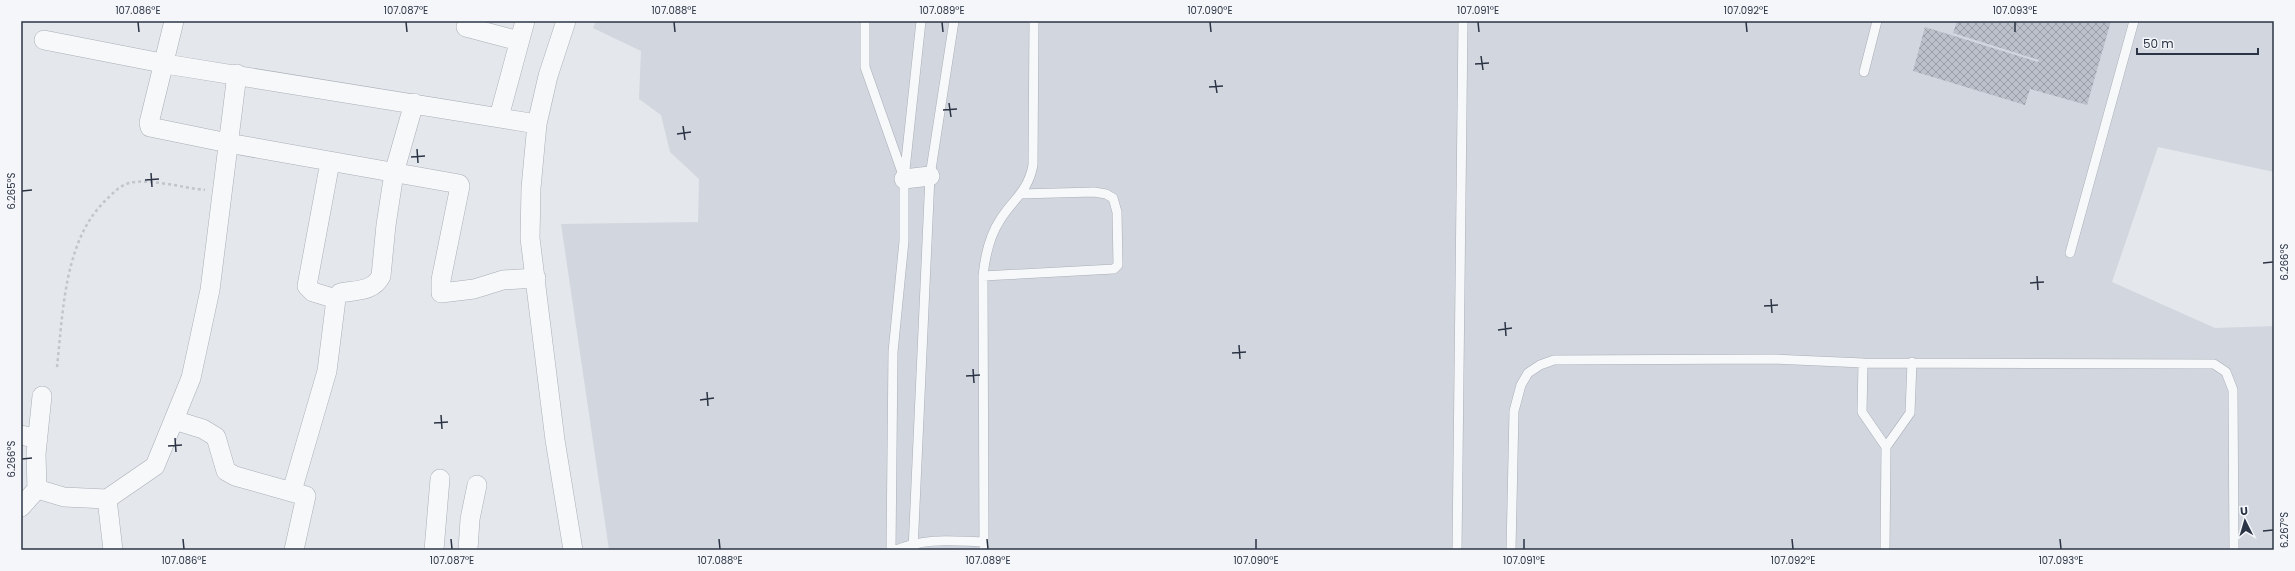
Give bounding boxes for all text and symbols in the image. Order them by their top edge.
text: 107.086°E [115,3,161,18]
text: 107.087°E [384,3,428,18]
text: 107.088°E [651,3,697,18]
text: 107.089°E [919,3,965,18]
text: 107.090°E [1187,3,1233,18]
text: 107.091°E [1457,3,1499,18]
text: 107.092°E [1724,3,1768,18]
text: 107.093°E [1993,3,2037,18]
scale bar [2137,30,2258,56]
text: 50 m [2143,35,2174,52]
text: 6.265°S [4,172,19,209]
text: 6.266°S [2277,243,2292,280]
text: 6.266°S [4,440,19,477]
north arrow [2225,501,2265,541]
text: U [2240,503,2249,519]
text: 6.267°S [2277,512,2292,548]
text: 107.086°E [161,553,207,568]
text: 107.087°E [430,553,474,568]
text: 107.088°E [697,553,743,568]
text: 107.089°E [965,553,1011,568]
text: 107.090°E [1233,553,1279,568]
text: 107.091°E [1503,553,1545,568]
text: 107.092°E [1771,553,1815,568]
text: 107.093°E [2039,553,2083,568]

